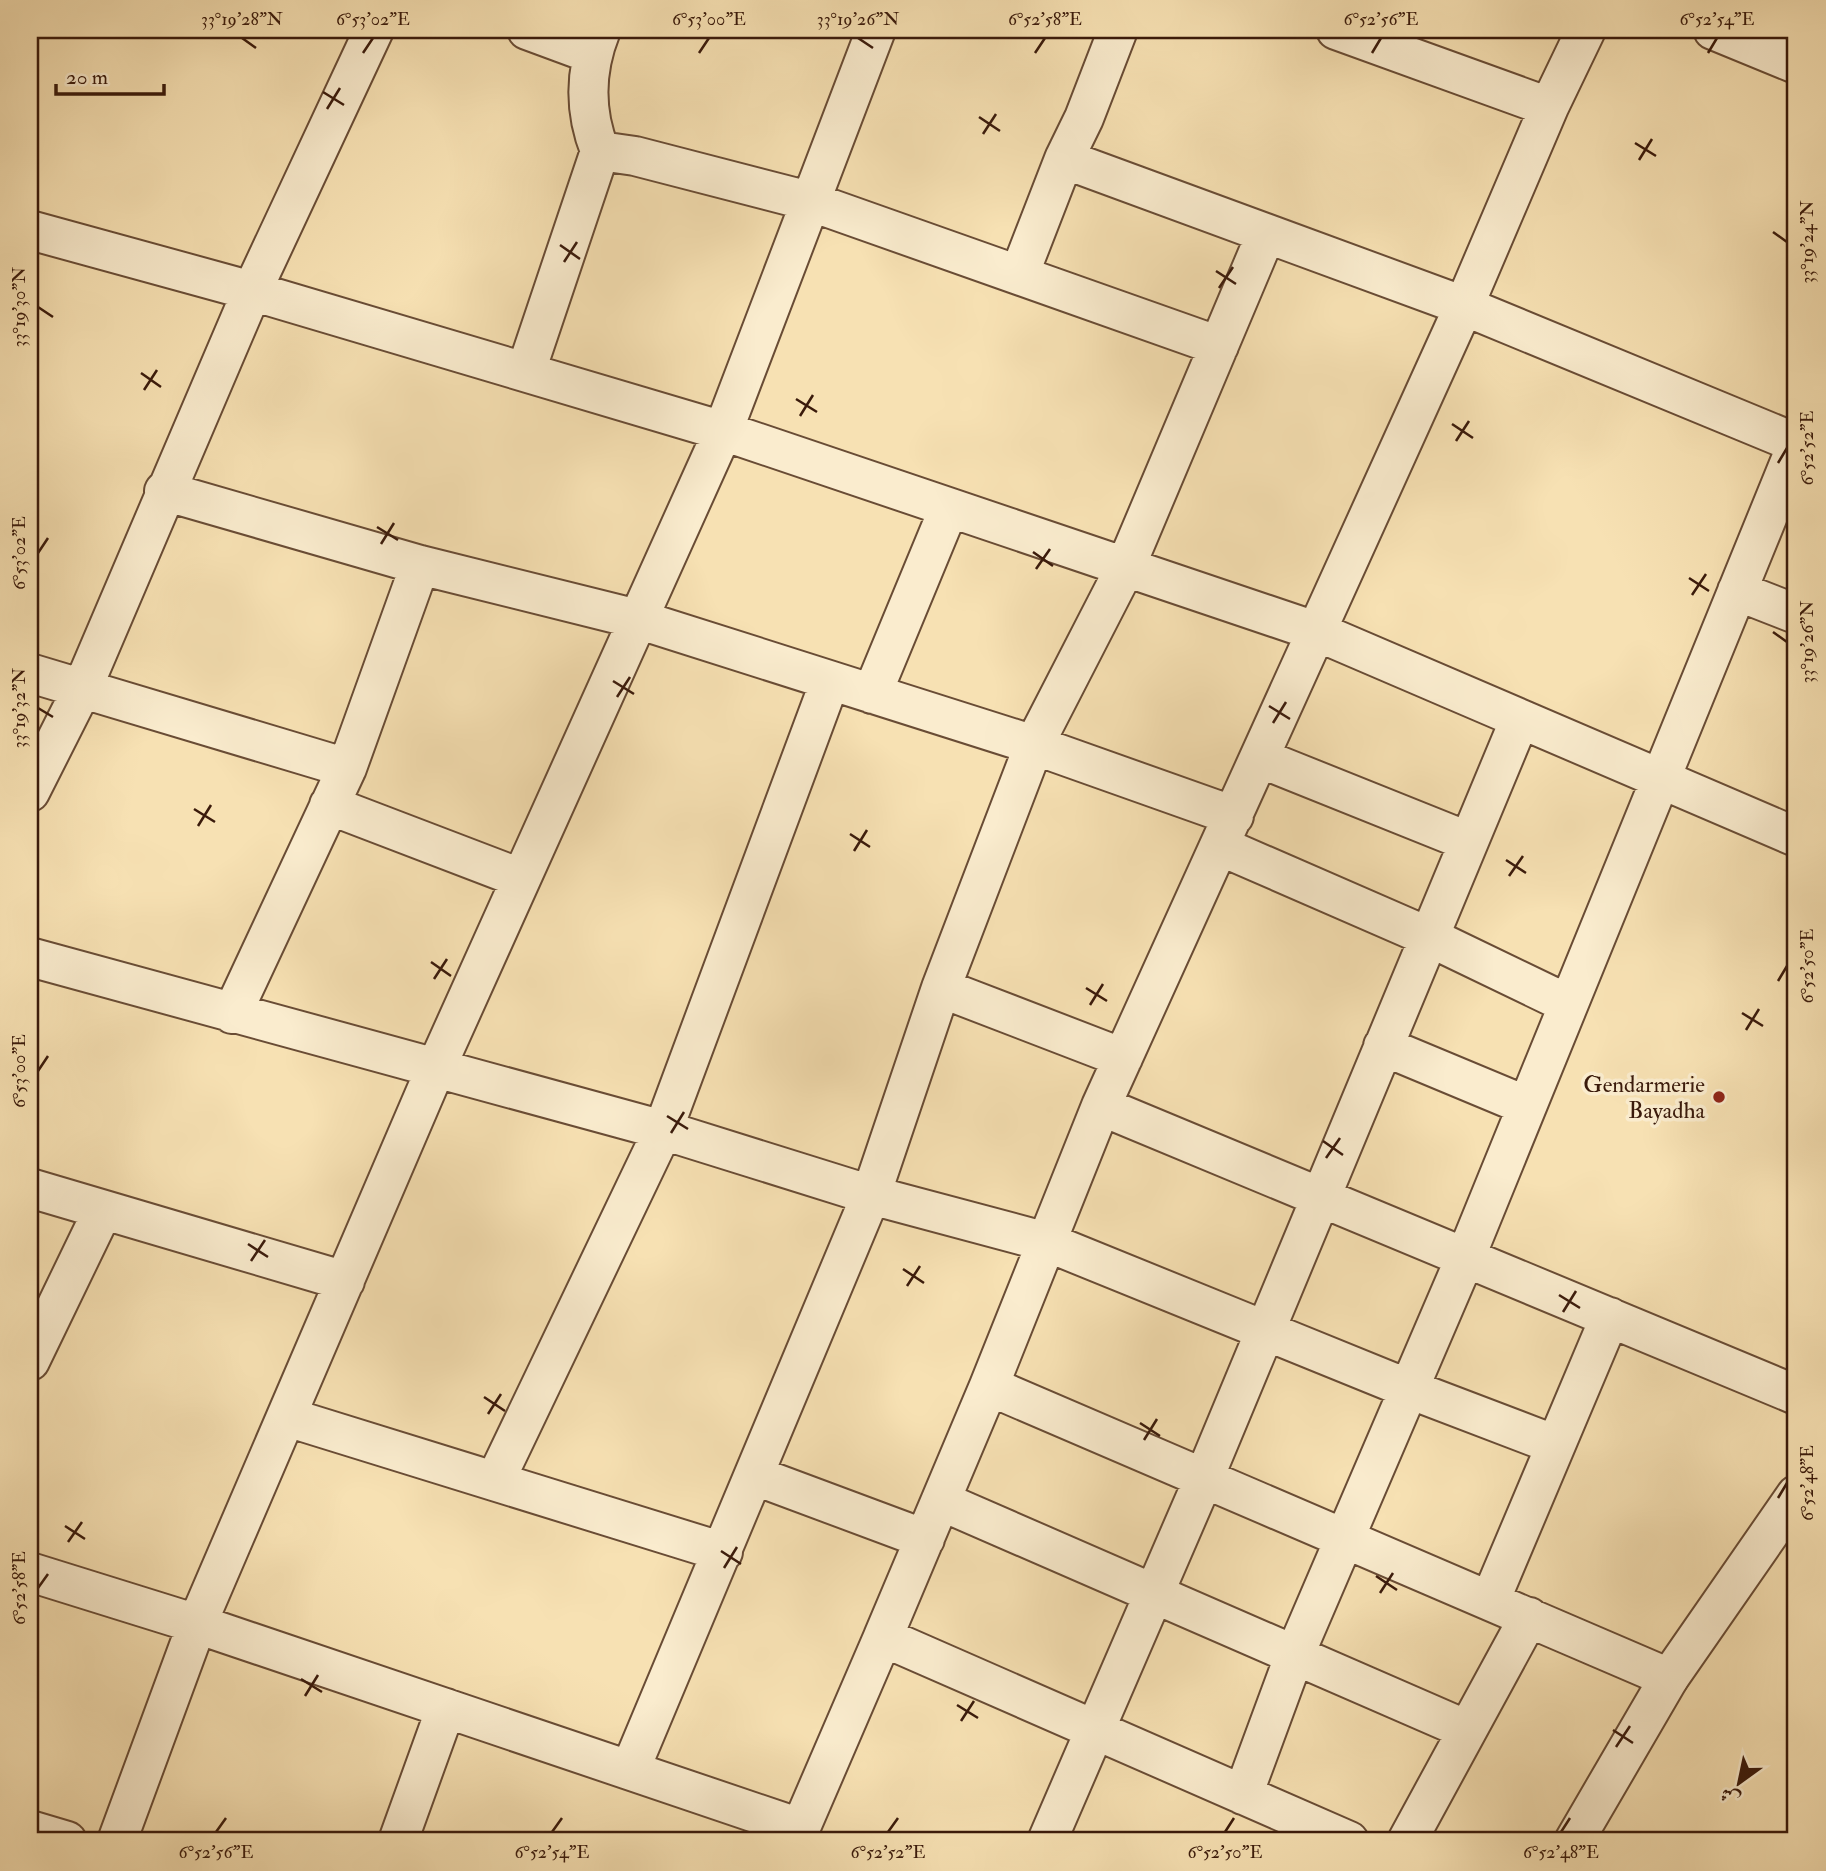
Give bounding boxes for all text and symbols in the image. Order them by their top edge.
text: 33°19'28"N [201,8,283,31]
text: 6°53'02"E [336,8,410,31]
text: 6°53'00"E [672,8,746,31]
text: 33°19'26"N [817,8,899,31]
text: 6°52'58"E [1008,8,1082,31]
text: 6°52'56"E [1344,8,1418,31]
text: 6°52'54"E [1680,8,1755,31]
scale bar [56,52,164,96]
text: 20 m [66,64,108,91]
text: 33°19'24"N [1796,200,1819,284]
text: 33°19'30"N [8,267,31,347]
text: 6°52'52"E [1796,411,1819,485]
text: 6°53'02"E [8,516,31,590]
text: 33°19'26"N [1796,601,1819,683]
text: 33°19'32"N [8,668,31,748]
text: 6°52'50"E [1796,929,1819,1003]
text: 6°53'00"E [8,1034,31,1108]
place label: Gendarmerie Bayadha [1583,1070,1706,1125]
marker: Gendarmerie Bayadha [1711,1089,1727,1105]
text: 6°52'48"E [1796,1445,1819,1521]
text: 6°52'58"E [8,1551,31,1625]
north arrow [1703,1748,1773,1818]
text: ش [1716,1781,1745,1812]
text: 6°52'56"E [179,1841,253,1864]
text: 6°52'54"E [515,1841,590,1864]
text: 6°52'52"E [851,1841,925,1864]
text: 6°52'50"E [1188,1841,1262,1864]
text: 6°52'48"E [1523,1841,1599,1864]

